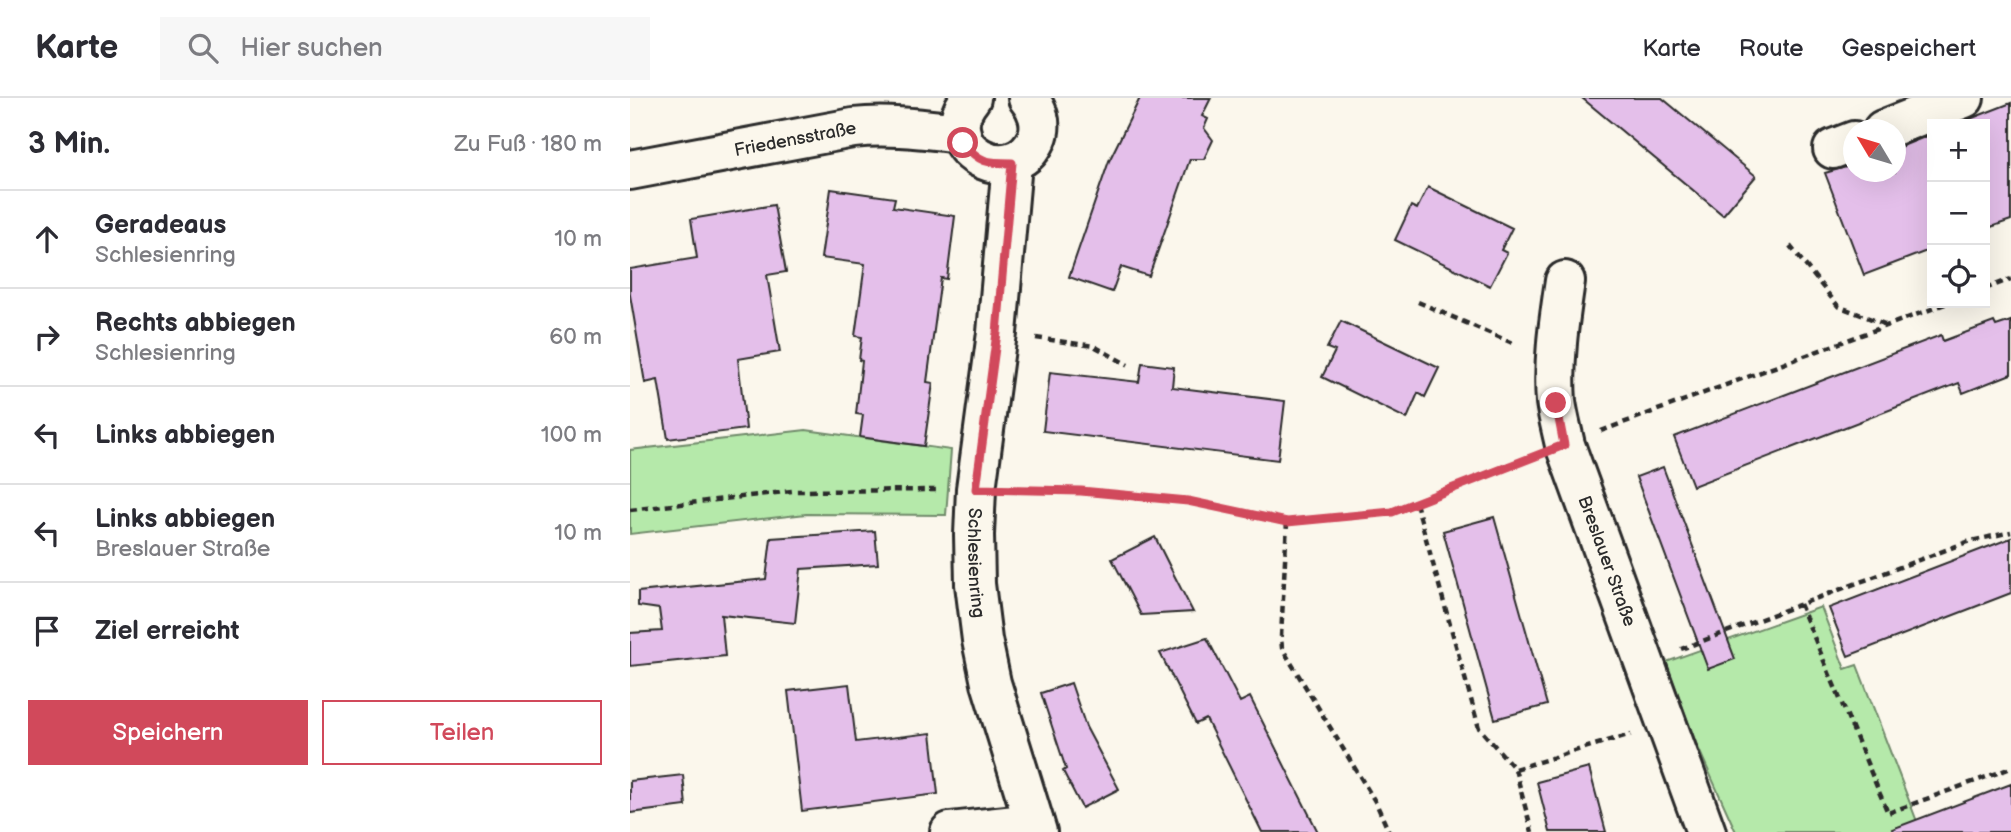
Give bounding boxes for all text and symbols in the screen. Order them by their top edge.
search box [160,17,650,80]
text: Karte [35,28,118,68]
icon: search [184,29,222,67]
text: Hier suchen [240,33,383,64]
text: Karte [1642,34,1701,63]
text: Route [1739,34,1804,63]
text: Gespeichert [1842,34,1976,63]
street label: Friedensstraße [732,117,858,161]
north arrow [1843,119,1906,182]
map controls [1927,119,1990,308]
button: + [1927,119,1990,182]
text: 3 Min. [28,126,110,162]
route start [947,127,978,158]
text: Zu Fuß · 180 m [454,130,602,158]
button: − [1927,182,1990,245]
text: Geradeaus [95,210,226,241]
icon: ahead [28,220,66,258]
text: 10 m [554,225,602,253]
text: Schlesienring [95,241,236,269]
button: locate [1927,245,1990,308]
text: Rechts abbiegen [95,308,296,339]
icon: right [28,318,66,356]
text: 60 m [549,323,602,351]
text: Schlesienring [95,339,236,367]
route end [1540,387,1571,418]
icon: left [28,416,66,454]
text: Links abbiegen [95,420,275,451]
text: 100 m [541,421,602,449]
street label: Breslauer Straße [1574,493,1641,629]
text: Links abbiegen [95,504,275,535]
street label: Schlesienring [963,507,990,619]
icon: left [28,514,66,552]
text: 10 m [554,519,602,547]
text: Breslauer Straße [95,535,270,563]
icon: arrive [28,612,66,650]
text: Ziel erreicht [95,616,239,647]
button: Speichern [28,700,308,765]
button: Teilen [322,700,602,765]

